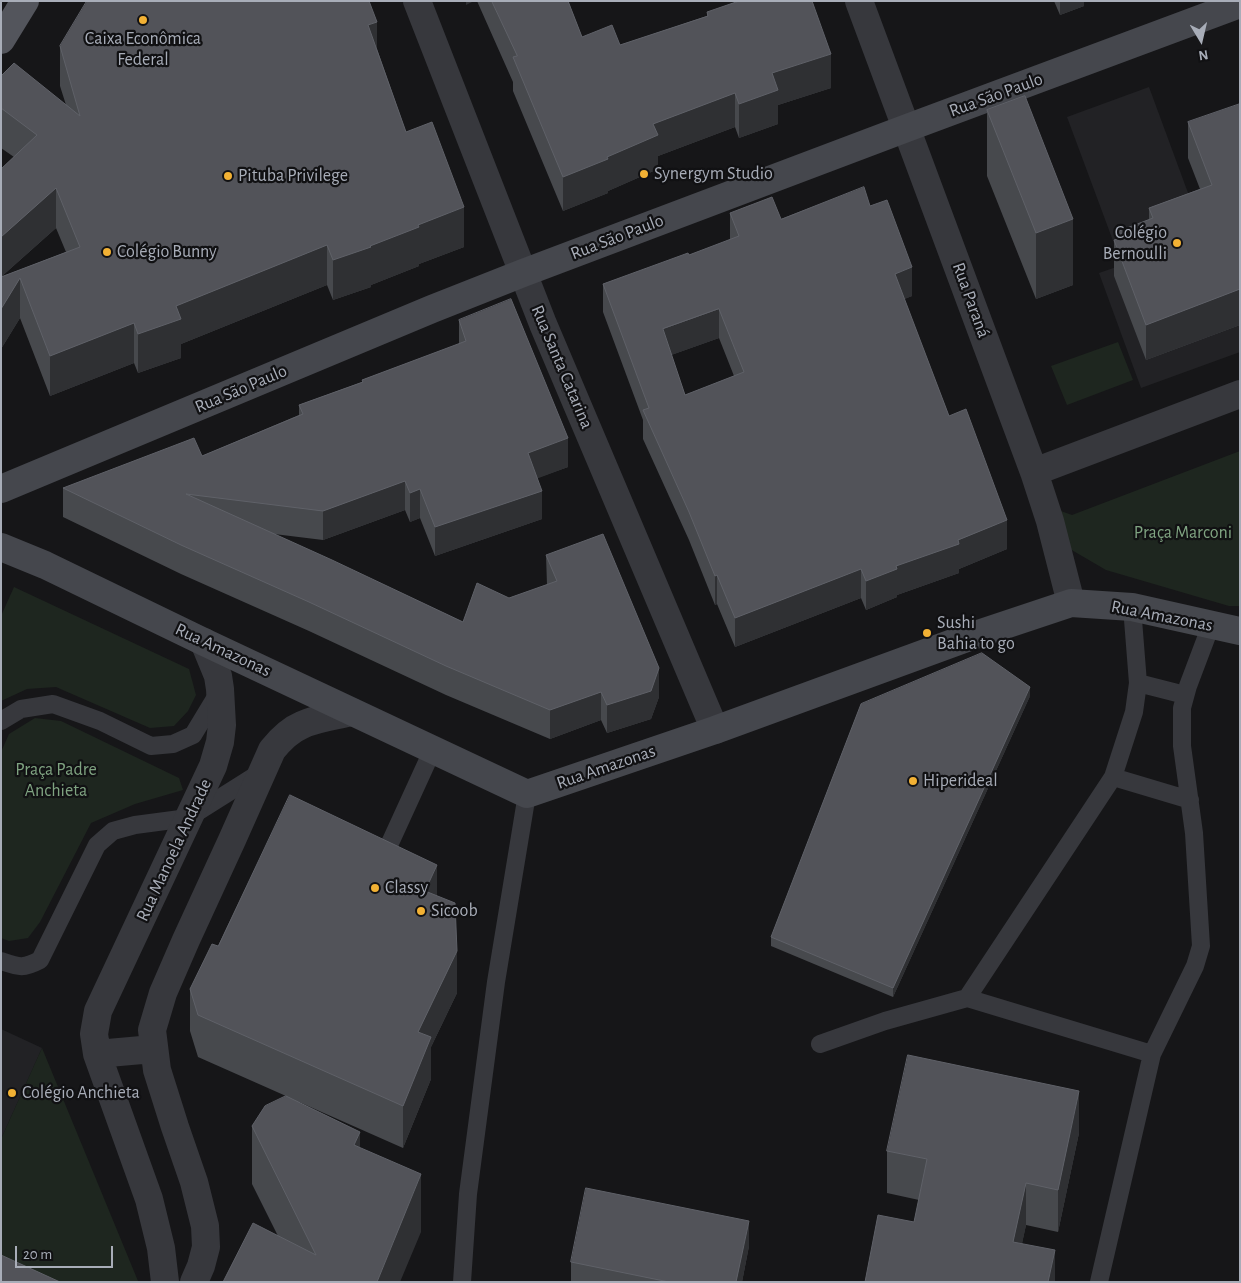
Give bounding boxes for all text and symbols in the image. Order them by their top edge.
marker: Caixa Econômica Federal [137,14,149,26]
north arrow [1176,15,1226,65]
place label: Caixa Econômica Federal [85,28,201,70]
text: N [1197,47,1209,62]
street label: Rua São Paulo [946,68,1046,122]
place label: Synergym Studio [654,163,773,185]
place label: Pituba Privilege [238,165,348,187]
marker: Synergym Studio [638,168,650,180]
marker: Pituba Privilege [222,170,234,182]
street label: Rua São Paulo [567,209,667,265]
place label: Colégio Bernoulli [1103,222,1167,264]
marker: Colégio Bernoulli [1171,237,1183,249]
place label: Colégio Bunny [117,241,217,263]
marker: Colégio Bunny [101,246,113,258]
street label: Rua Paraná [947,259,995,341]
street label: Rua Santa Catarina [526,302,598,432]
street label: Rua São Paulo [192,360,290,418]
park label: Praça Marconi [1134,522,1232,544]
street label: Rua Amazonas [1109,596,1215,636]
place label: Sushi Bahia to go [937,612,1015,654]
street label: Rua Amazonas [172,618,274,682]
marker: Sushi Bahia to go [921,627,933,639]
street label: Rua Amazonas [554,740,658,794]
park label: Praça Padre Anchieta [15,759,97,802]
place label: Hiperideal [923,770,998,792]
street label: Rua Manoela Andrade [132,775,216,925]
marker: Hiperideal [907,775,919,787]
place label: Classy [385,877,428,899]
marker: Classy [369,882,381,894]
place label: Sicoob [431,900,478,922]
marker: Sicoob [415,905,427,917]
place label: Colégio Anchieta [22,1082,140,1104]
marker: Colégio Anchieta [6,1087,18,1099]
scale bar [18,1236,115,1268]
text: 20 m [23,1247,52,1262]

